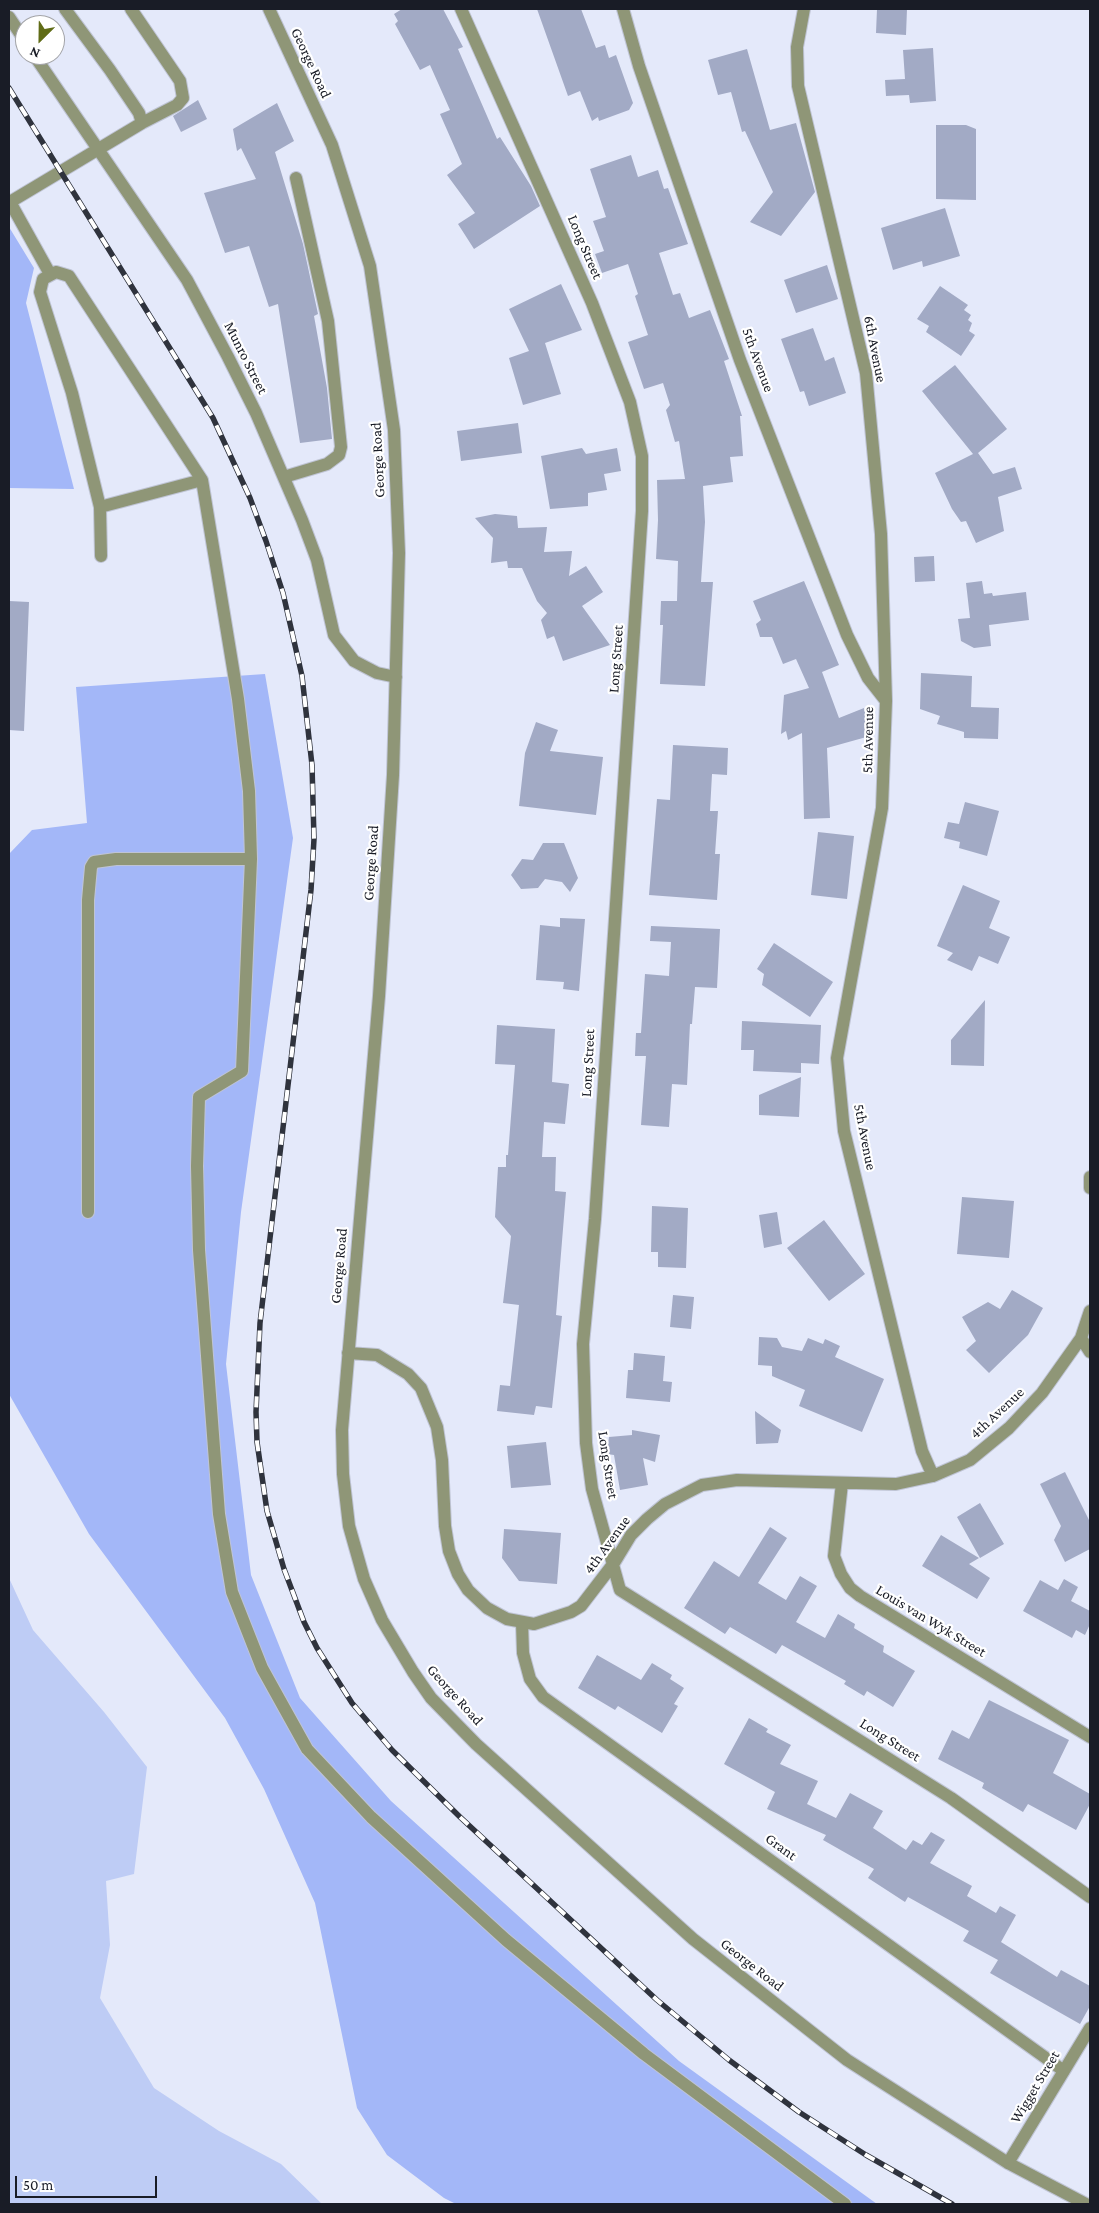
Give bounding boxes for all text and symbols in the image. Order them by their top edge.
north arrow [15,15,65,65]
street label: George Road [287,25,335,101]
text: N [27,44,42,62]
street label: Long Street [563,212,607,282]
street label: 6th Avenue [860,314,890,384]
street label: Munro Street [220,319,272,397]
street label: 5th Avenue [738,325,778,395]
street label: George Road [367,422,389,498]
street label: Long Street [605,624,627,694]
street label: 5th Avenue [858,706,878,774]
street label: George Road [359,825,383,901]
street label: Long Street [577,1028,599,1098]
street label: 5th Avenue [850,1102,880,1172]
street label: George Road [327,1228,351,1304]
street label: 4th Avenue [966,1383,1028,1443]
street label: Long Street [594,1430,622,1500]
street label: 4th Avenue [580,1512,634,1578]
street label: Louis van Wyk Street [872,1581,990,1661]
street label: George Road [423,1661,487,1729]
street label: Long Street [856,1714,924,1766]
street label: Grant [762,1830,800,1864]
street label: George Road [717,1935,787,1995]
street label: Wigget Street [1006,2047,1064,2127]
scale bar [18,2166,160,2198]
text: 50 m [23,2177,53,2193]

